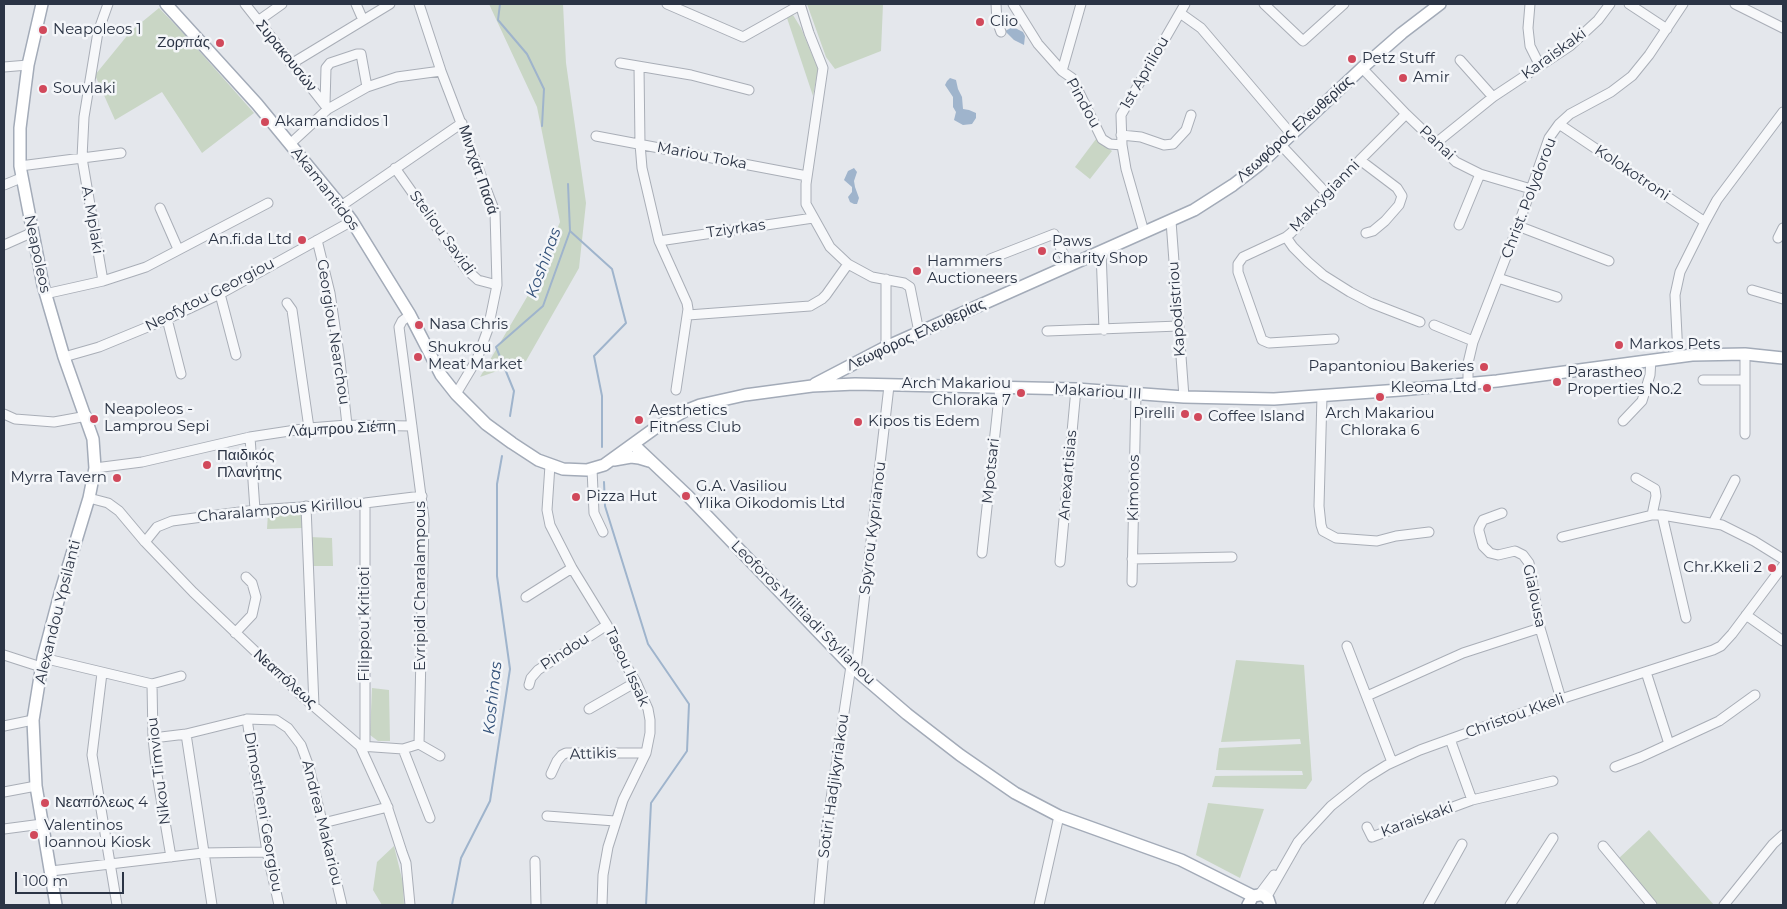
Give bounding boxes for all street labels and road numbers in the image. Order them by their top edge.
street label: Συρακουσών [252,17,320,95]
street label: Karaiskaki [1518,25,1590,83]
street label: 1st Apriliou [1117,33,1173,113]
street label: Λεωφόρος Ελευθερίας [1233,72,1357,186]
street label: Pindou [1062,75,1104,131]
street label: Panai [1415,122,1459,164]
street label: Μιντχάτ Πασά [454,123,502,217]
street label: Christ. Polydorou [1498,135,1560,261]
street label: Mariou Toka [655,138,749,174]
street label: Kolokotroni [1591,141,1673,205]
street label: Akamantidos [287,144,363,234]
street label: Makrygianni [1286,156,1364,236]
street label: A. Mplaki [77,185,107,255]
street label: Steliou Savidi [405,187,479,279]
street label: Neapoleos [20,213,54,295]
street label: Tziyrkas [705,216,767,242]
street label: Neofytou Georgiou [142,255,278,335]
street label: Georgiou Nearchou [313,258,353,406]
street label: Kapodistriou [1165,261,1189,357]
street label: Λεωφόρος Ελευθερίας [844,295,988,375]
street label: Makariou III [1054,381,1142,403]
street label: Λάμπρου Σιέπη [288,417,396,441]
street label: Anexartisias [1055,429,1081,521]
street label: Mpotsari [979,437,1003,505]
street label: Kimonos [1124,454,1144,522]
street label: Spyrou Kyprianou [856,460,890,596]
street label: Charalampous Kirillou [197,494,363,526]
street label: Evripidi Charalampous [412,501,430,671]
street label: Leoforos Miltiadi Stylianou [727,537,879,689]
street label: Alexandou Ypsilanti [31,538,85,686]
street label: Gialousa [1519,563,1549,629]
street label: Filippou Kritioti [356,566,374,682]
street label: Tasou Issak [601,625,653,709]
street label: Pindou [537,630,593,674]
street label: Νεαπόλεως [250,646,320,712]
street label: Christou Kkeli [1463,690,1567,742]
street label: Sotiri Hadjikyriakou [815,713,853,859]
street label: Nikou Timviou [143,716,175,826]
street label: Dimostheni Georgiou [240,731,286,893]
street label: Attikis [569,744,617,764]
street label: Andrea Makariou [298,758,346,888]
street label: Karaiskaki [1378,799,1456,841]

